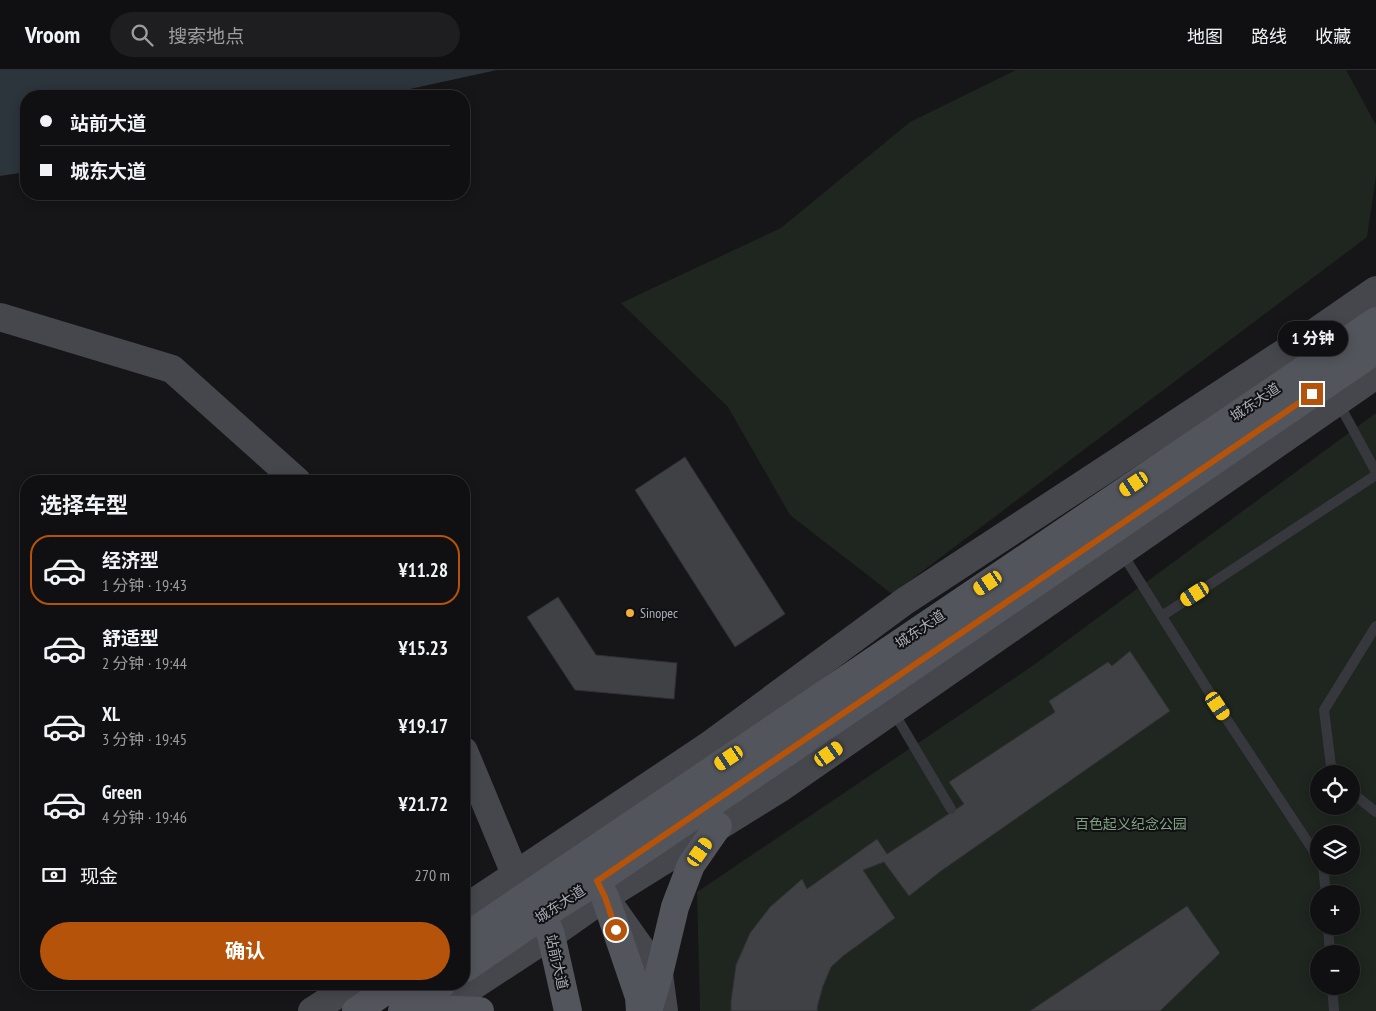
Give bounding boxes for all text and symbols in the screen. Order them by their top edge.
search box [110,12,460,57]
text: Vroom [25,19,80,50]
icon: search [128,21,156,49]
text: 搜索地点 [168,24,244,48]
text: 地图 [1187,25,1223,48]
text: 路线 [1251,25,1287,48]
text: 收藏 [1315,25,1351,48]
text: 站前大道 [70,111,146,135]
text: 城东大道 [70,159,146,183]
callout: 1 分钟 [1277,322,1347,356]
text: 1 分钟 [1292,328,1334,348]
street label: 城东大道 [1227,379,1283,425]
route end [1301,383,1323,405]
car [1117,469,1150,499]
text: 选择车型 [40,491,128,519]
icon: car [42,548,87,593]
text: 经济型 [102,548,159,572]
text: ¥11.28 [399,558,448,582]
car [971,568,1004,598]
text: 1 分钟 · 19:43 [102,575,187,595]
car [1178,580,1211,608]
place label: Sinopec [640,604,678,622]
street label: 城东大道 [892,606,948,652]
marker: Sinopec [624,607,636,619]
icon: car [42,626,87,671]
text: 舒适型 [102,626,159,650]
text: ¥15.23 [399,636,448,660]
text: 2 分钟 · 19:44 [102,653,187,673]
car [1203,689,1232,723]
text: XL [102,702,120,726]
icon: car [42,704,87,749]
text: ¥19.17 [399,714,448,738]
text: 3 分钟 · 19:45 [102,729,187,749]
car [812,739,845,769]
car [712,743,745,773]
map controls [1310,765,1360,995]
button: locate [1310,765,1360,815]
text: Green [102,780,142,804]
icon: car [42,782,87,827]
text: ¥21.72 [399,792,448,816]
text: 4 分钟 · 19:46 [102,807,187,827]
park label: 百色起义纪念公园 [1075,815,1187,833]
button: layers [1310,825,1360,875]
car [685,835,714,869]
icon: cash [40,861,68,889]
text: 现金 [80,864,118,888]
text: 270 m [415,865,450,885]
street label: 城东大道 [532,881,588,927]
button: + [1310,885,1360,935]
route start [605,919,627,941]
button: 确认 [40,922,450,980]
street label: 站前大道 [542,933,572,991]
button: − [1310,945,1360,995]

